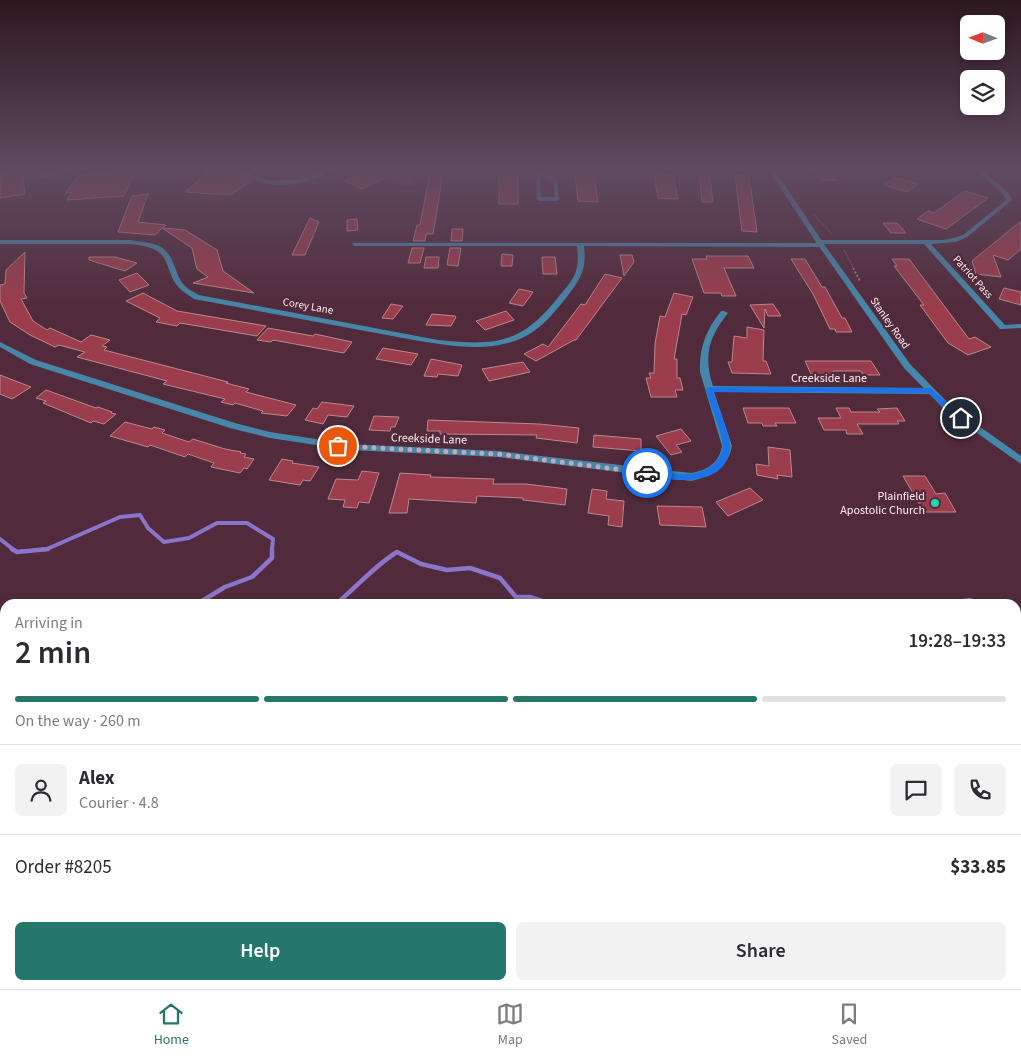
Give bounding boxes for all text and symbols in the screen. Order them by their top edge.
north arrow [960,15,1005,60]
map controls [960,15,1005,115]
button: layers [960,70,1005,115]
street label: Patriot Pass [949,252,997,302]
street label: Corey Lane [282,294,335,318]
street label: Stanley Road [867,294,913,352]
street label: Creekside Lane [791,370,867,387]
pin [940,397,982,439]
icon: home [947,404,975,432]
pin [317,425,359,467]
street label: Creekside Lane [391,429,467,449]
icon: bag [324,432,352,460]
courier [622,448,672,498]
icon: car [633,459,661,487]
place label: Plainfield Apostolic Church [840,488,925,519]
marker: Plainfield Apostolic Church [929,497,941,509]
text: Arriving in [15,612,83,634]
text: 19:28–19:33 [908,628,1006,655]
text: 2 min [15,630,91,676]
text: On the way · 260 m [15,710,140,732]
button: person [15,764,67,816]
button: chat [890,764,942,816]
button: phone [954,764,1006,816]
text: Alex [79,765,115,792]
text: Courier · 4.8 [79,792,159,814]
text: Order #8205 [15,854,112,881]
text: $33.85 [950,854,1006,881]
button: Help [15,922,506,980]
button: Share [516,922,1006,980]
tab: Home [154,1000,189,1050]
tab: Map [496,1000,524,1050]
tab: Saved [832,1000,867,1050]

